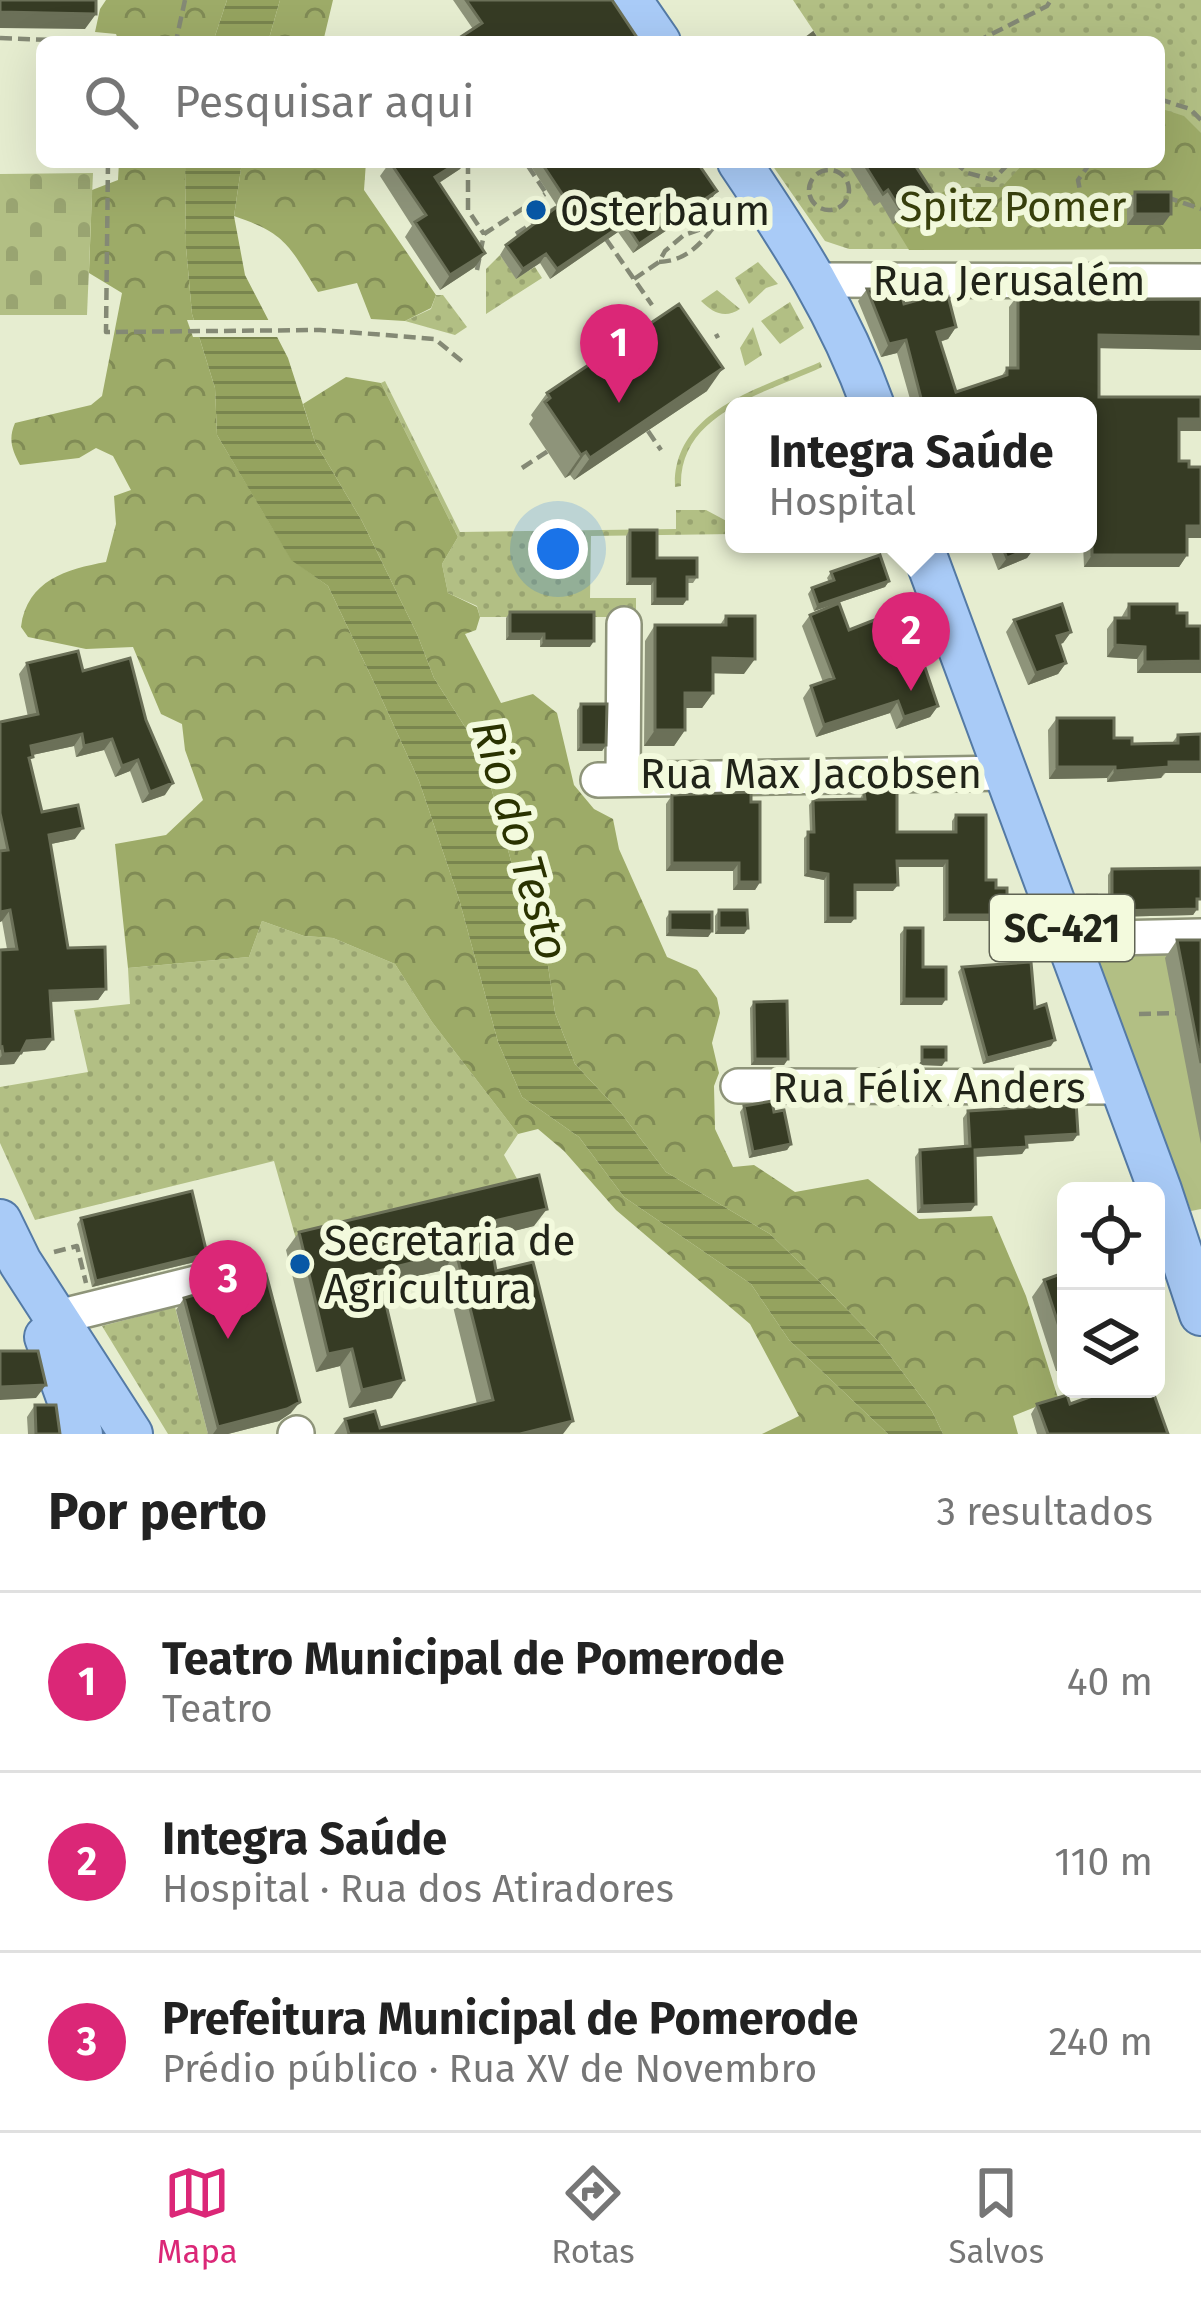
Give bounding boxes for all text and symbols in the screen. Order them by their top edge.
search box [36,36,1165,168]
icon: search [78,69,144,135]
text: Pesquisar aqui [174,75,475,129]
park label: Spitz Pomer [899,182,1127,232]
place label: Osterbaum [560,186,770,236]
marker: Osterbaum [523,197,549,223]
street label: Rua Jerusalém [873,256,1145,306]
pin: 1 [580,304,658,403]
popup [725,397,1097,553]
text: Integra Saúde [768,425,1054,479]
text: Hospital [768,479,916,525]
your location [528,519,588,579]
pin: 2 [872,592,950,691]
water label: Rio do Testo [460,714,580,966]
street label: Rua Max Jacobsen [640,749,982,799]
road number: SC-421 [990,895,1134,961]
street label: Rua Félix Anders [772,1063,1086,1113]
map controls [1057,1182,1165,1398]
button: locate [1057,1182,1165,1290]
place label: Secretaria de Agricultura [324,1216,575,1314]
pin: 3 [189,1240,267,1339]
marker: Secretaria de Agricultura [287,1251,313,1277]
button: layers [1057,1290,1165,1398]
text: Por perto [48,1481,267,1543]
text: 3 resultados [936,1489,1153,1535]
text: Teatro Municipal de Pomerode [162,1632,785,1686]
text: 1 [78,1659,96,1705]
text: 40 m [1067,1659,1153,1705]
text: Teatro [162,1686,273,1732]
text: Integra Saúde [162,1812,447,1866]
text: 2 [77,1839,97,1885]
text: 110 m [1054,1839,1153,1885]
text: Hospital · Rua dos Atiradores [162,1866,674,1912]
text: Prefeitura Municipal de Pomerode [162,1992,858,2046]
text: 3 [77,2019,97,2065]
text: 240 m [1048,2019,1153,2065]
text: Prédio público · Rua XV de Novembro [162,2046,817,2092]
tab: Mapa [157,2160,238,2272]
tab: Rotas [551,2160,635,2272]
tab: Salvos [948,2160,1044,2272]

